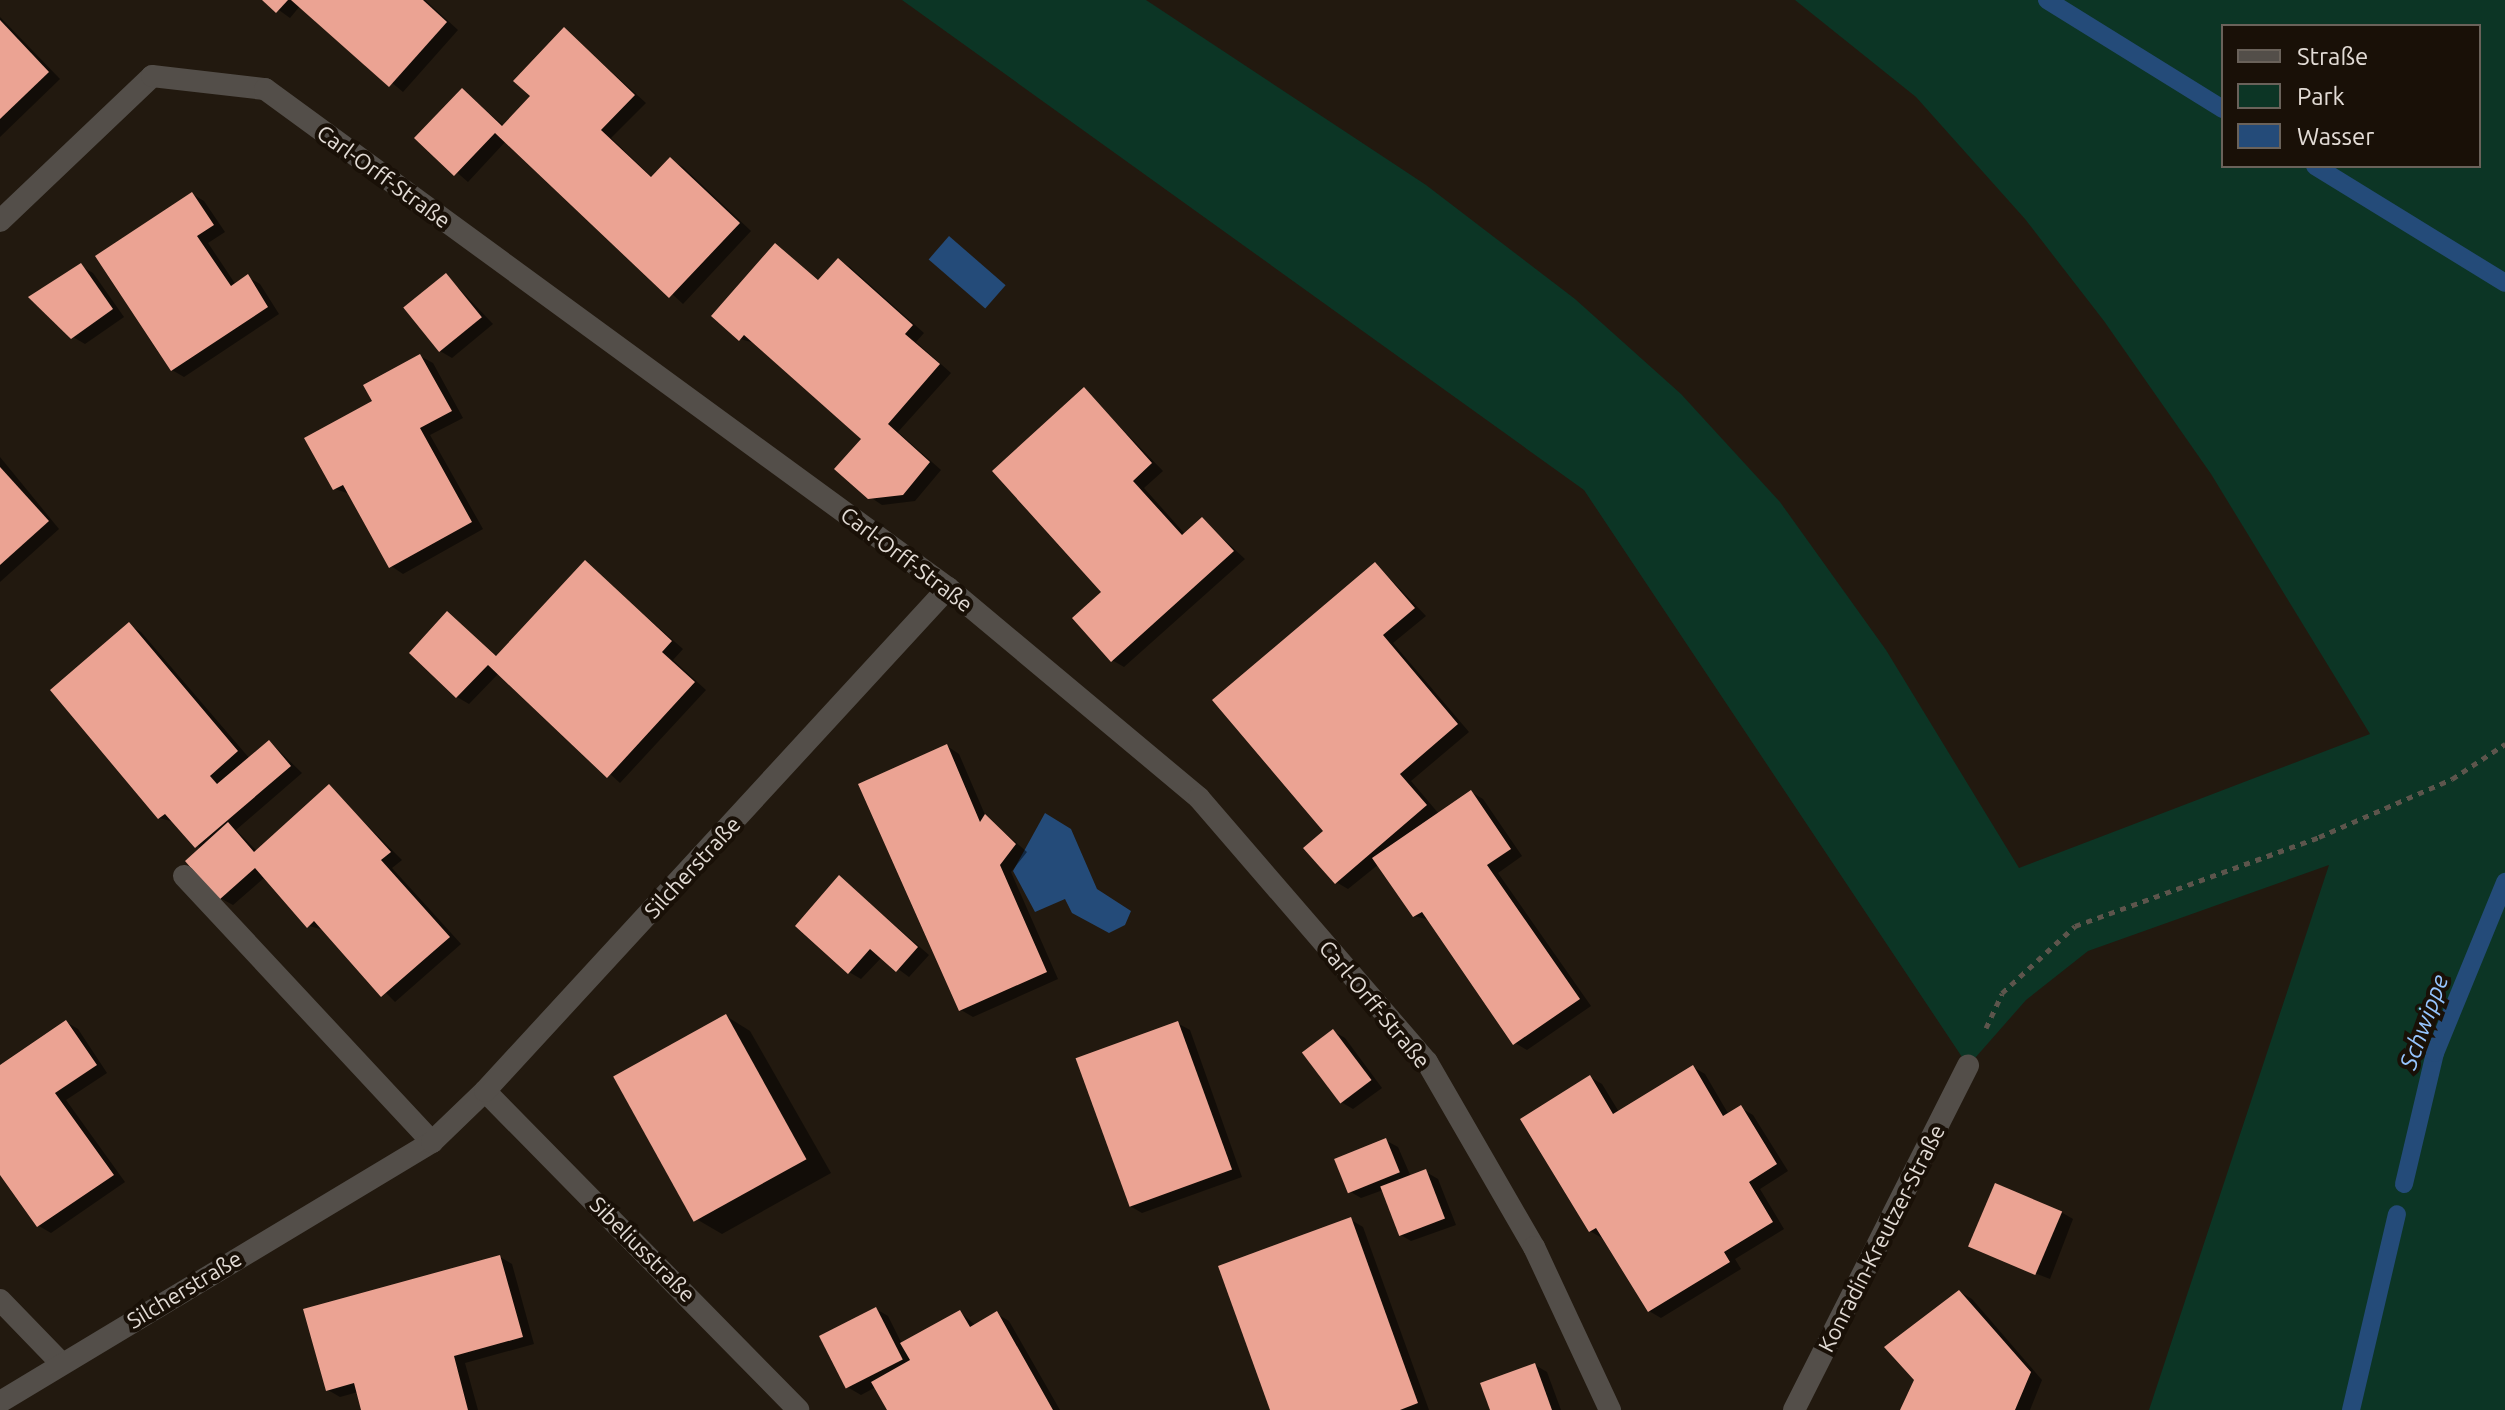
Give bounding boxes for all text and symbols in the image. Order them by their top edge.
legend [2221,24,2481,168]
text: Straße [2297,43,2368,70]
text: Park [2297,83,2345,110]
street label: Carl-Orff-Straße [312,119,456,233]
text: Wasser [2297,123,2374,150]
street label: Carl-Orff-Straße [836,501,978,617]
street label: Silcherstraße [638,811,746,923]
street label: Carl-Orff-Straße [1314,935,1436,1073]
water label: Schwippe [2394,971,2454,1073]
street label: Konradin-Kreutzer-Straße [1812,1120,1950,1356]
street label: Sibeliusstraße [585,1191,701,1307]
street label: Silcherstraße [122,1244,246,1334]

